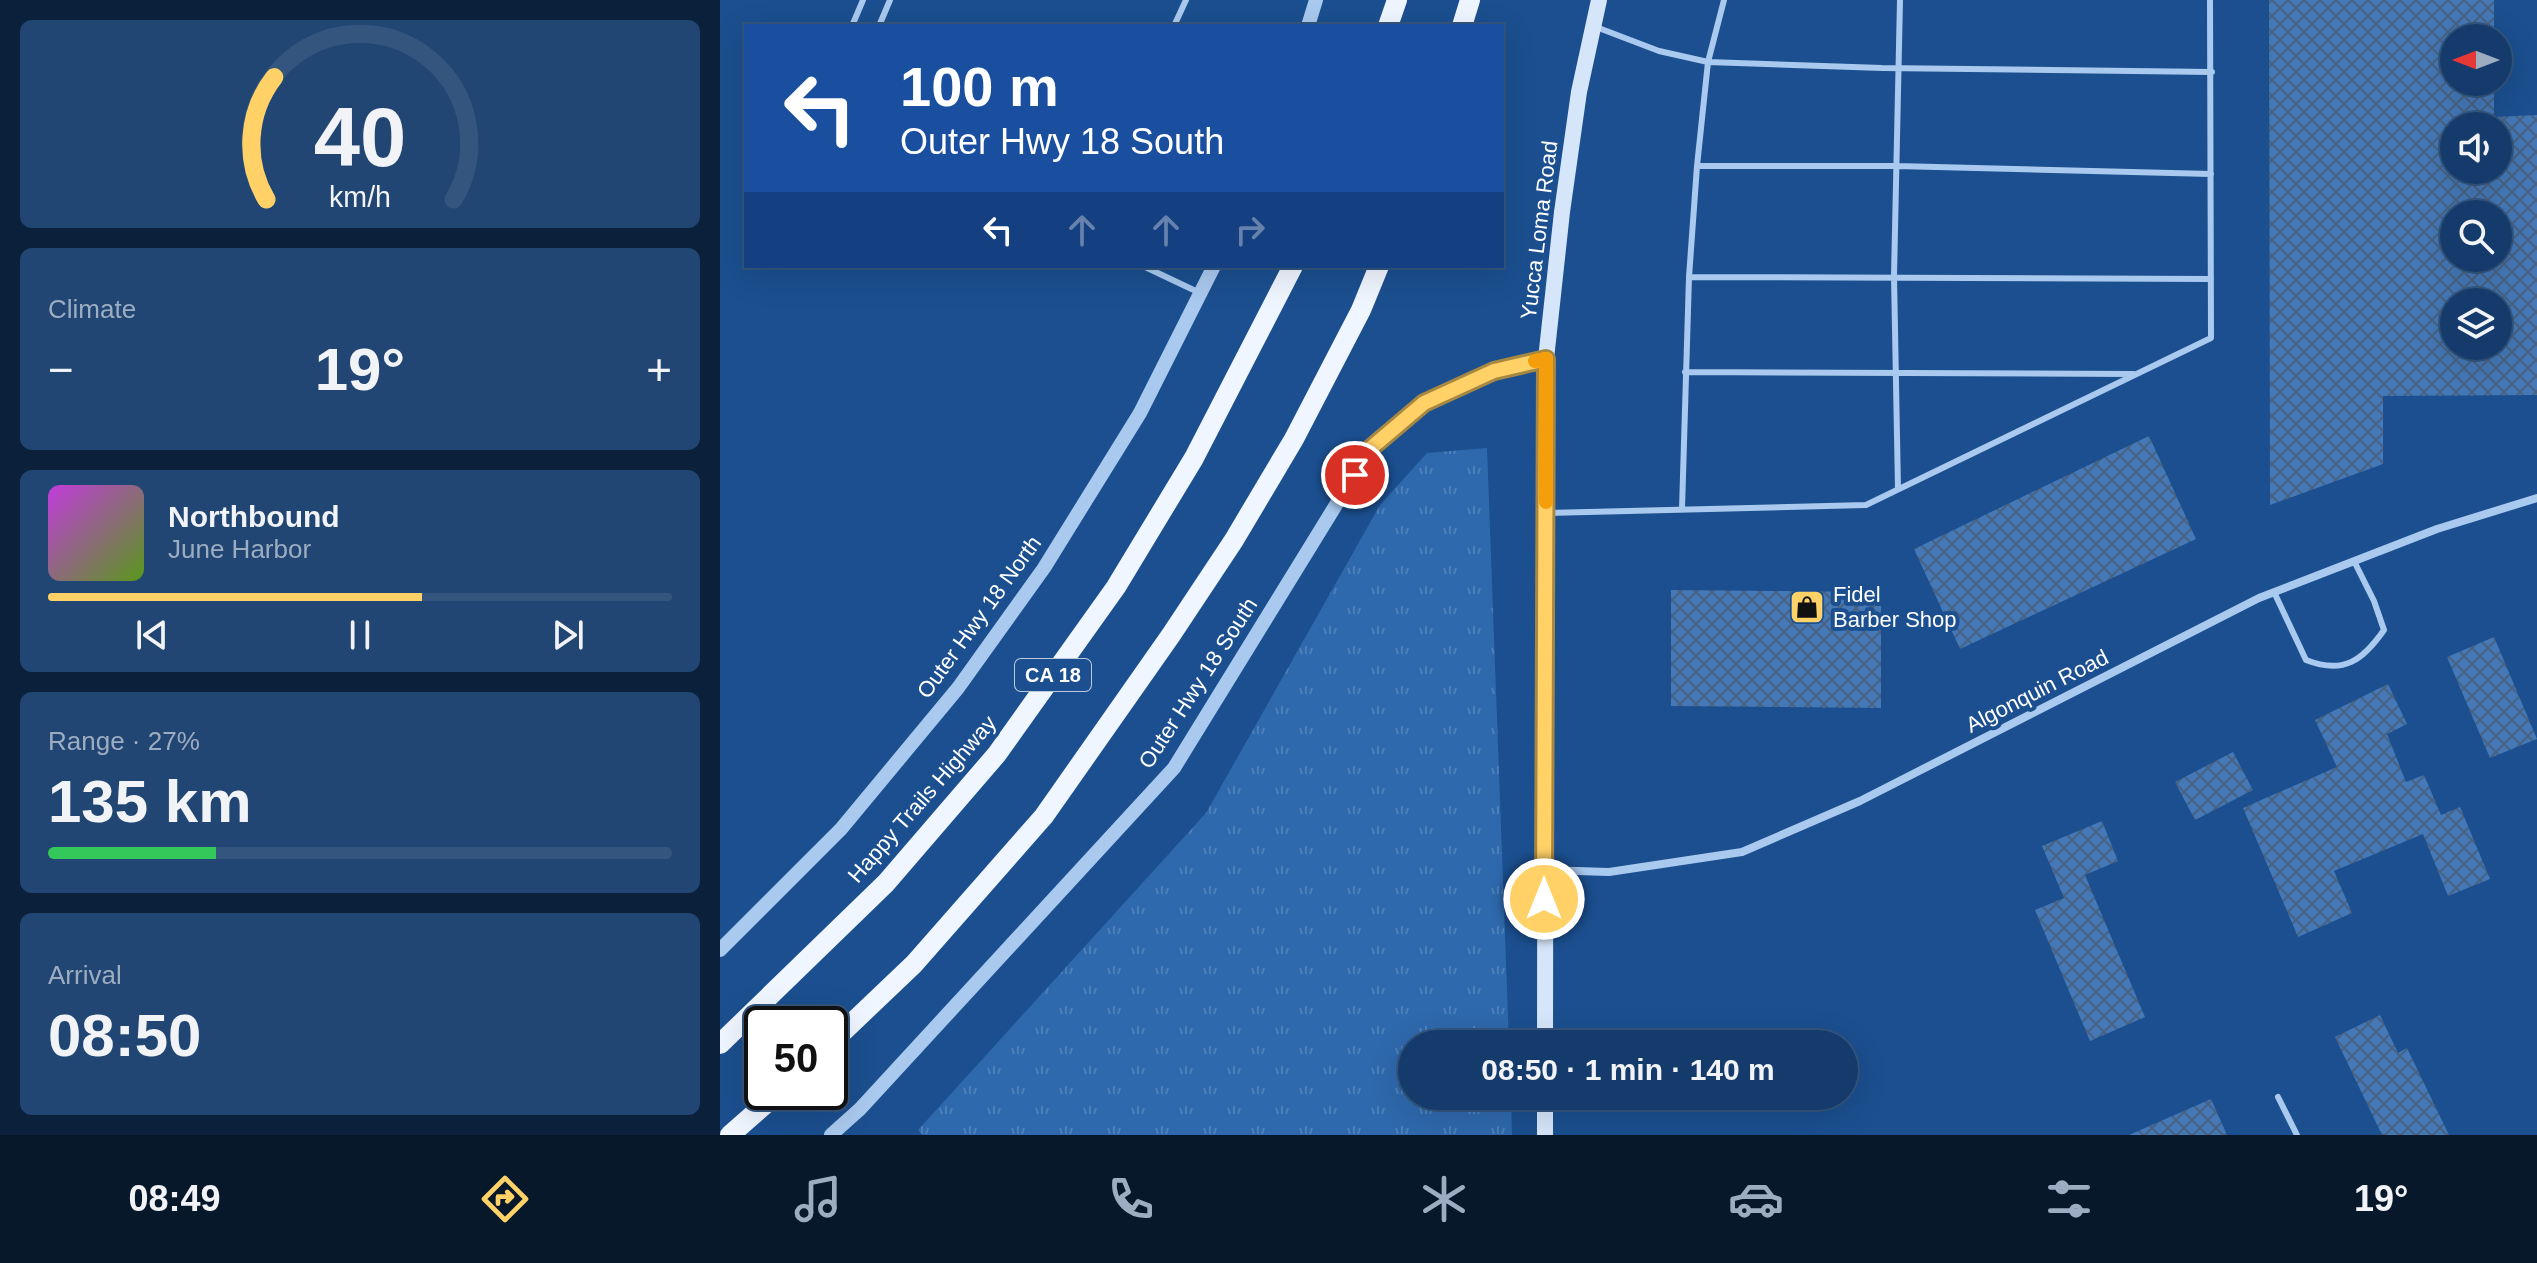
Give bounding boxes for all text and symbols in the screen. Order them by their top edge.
north arrow [2440,24,2512,96]
map controls [2440,24,2512,360]
text: 100 m [900,55,1059,118]
icon: left [768,56,872,160]
text: 40 [314,91,406,184]
button: sound [2440,112,2512,184]
text: Outer Hwy 18 South [900,121,1224,162]
street label: Yucca Loma Road [1516,139,1562,321]
text: km/h [329,181,391,213]
button: search [2440,200,2512,272]
icon: left [976,208,1020,252]
icon: ahead [1060,208,1104,252]
icon: ahead [1144,208,1188,252]
icon: right [1228,208,1272,252]
button: layers [2440,288,2512,360]
text: Climate [48,294,136,324]
text: 19° [315,336,405,403]
text: − [48,345,74,394]
text: + [646,345,672,394]
pin [1321,441,1389,509]
icon: arrive [1333,453,1377,497]
text: Northbound [168,500,340,533]
street label: Outer Hwy 18 North [912,531,1046,703]
text: June Harbor [168,534,311,564]
place label: Fidel Barber Shop [1833,582,1957,632]
shop icon: Fidel Barber Shop [1788,588,1826,626]
street label: Outer Hwy 18 South [1134,593,1262,773]
icon: previous [130,613,174,657]
icon: pause [338,613,382,657]
icon: next [546,613,590,657]
street label: Algonquin Road [1962,644,2112,738]
road number: CA 18 [1015,659,1091,691]
street label: Happy Trails Highway [843,711,1001,887]
text: Range · 27% [48,726,200,756]
text: 135 km [48,768,252,835]
position arrow [1502,857,1586,941]
text: Arrival [48,960,122,990]
text: 08:50 [48,1002,201,1069]
speed limit sign: 50 [744,1006,848,1110]
text: 08:50 · 1 min · 140 m [1481,1053,1775,1086]
icon: directions [477,1171,533,1227]
icon: music [790,1171,846,1227]
icon: phone [1103,1171,1159,1227]
icon: climate [1416,1171,1472,1227]
icon: car [1728,1171,1784,1227]
icon: filters [2041,1171,2097,1227]
text: 08:49 [128,1178,220,1219]
text: 19° [2354,1178,2409,1219]

